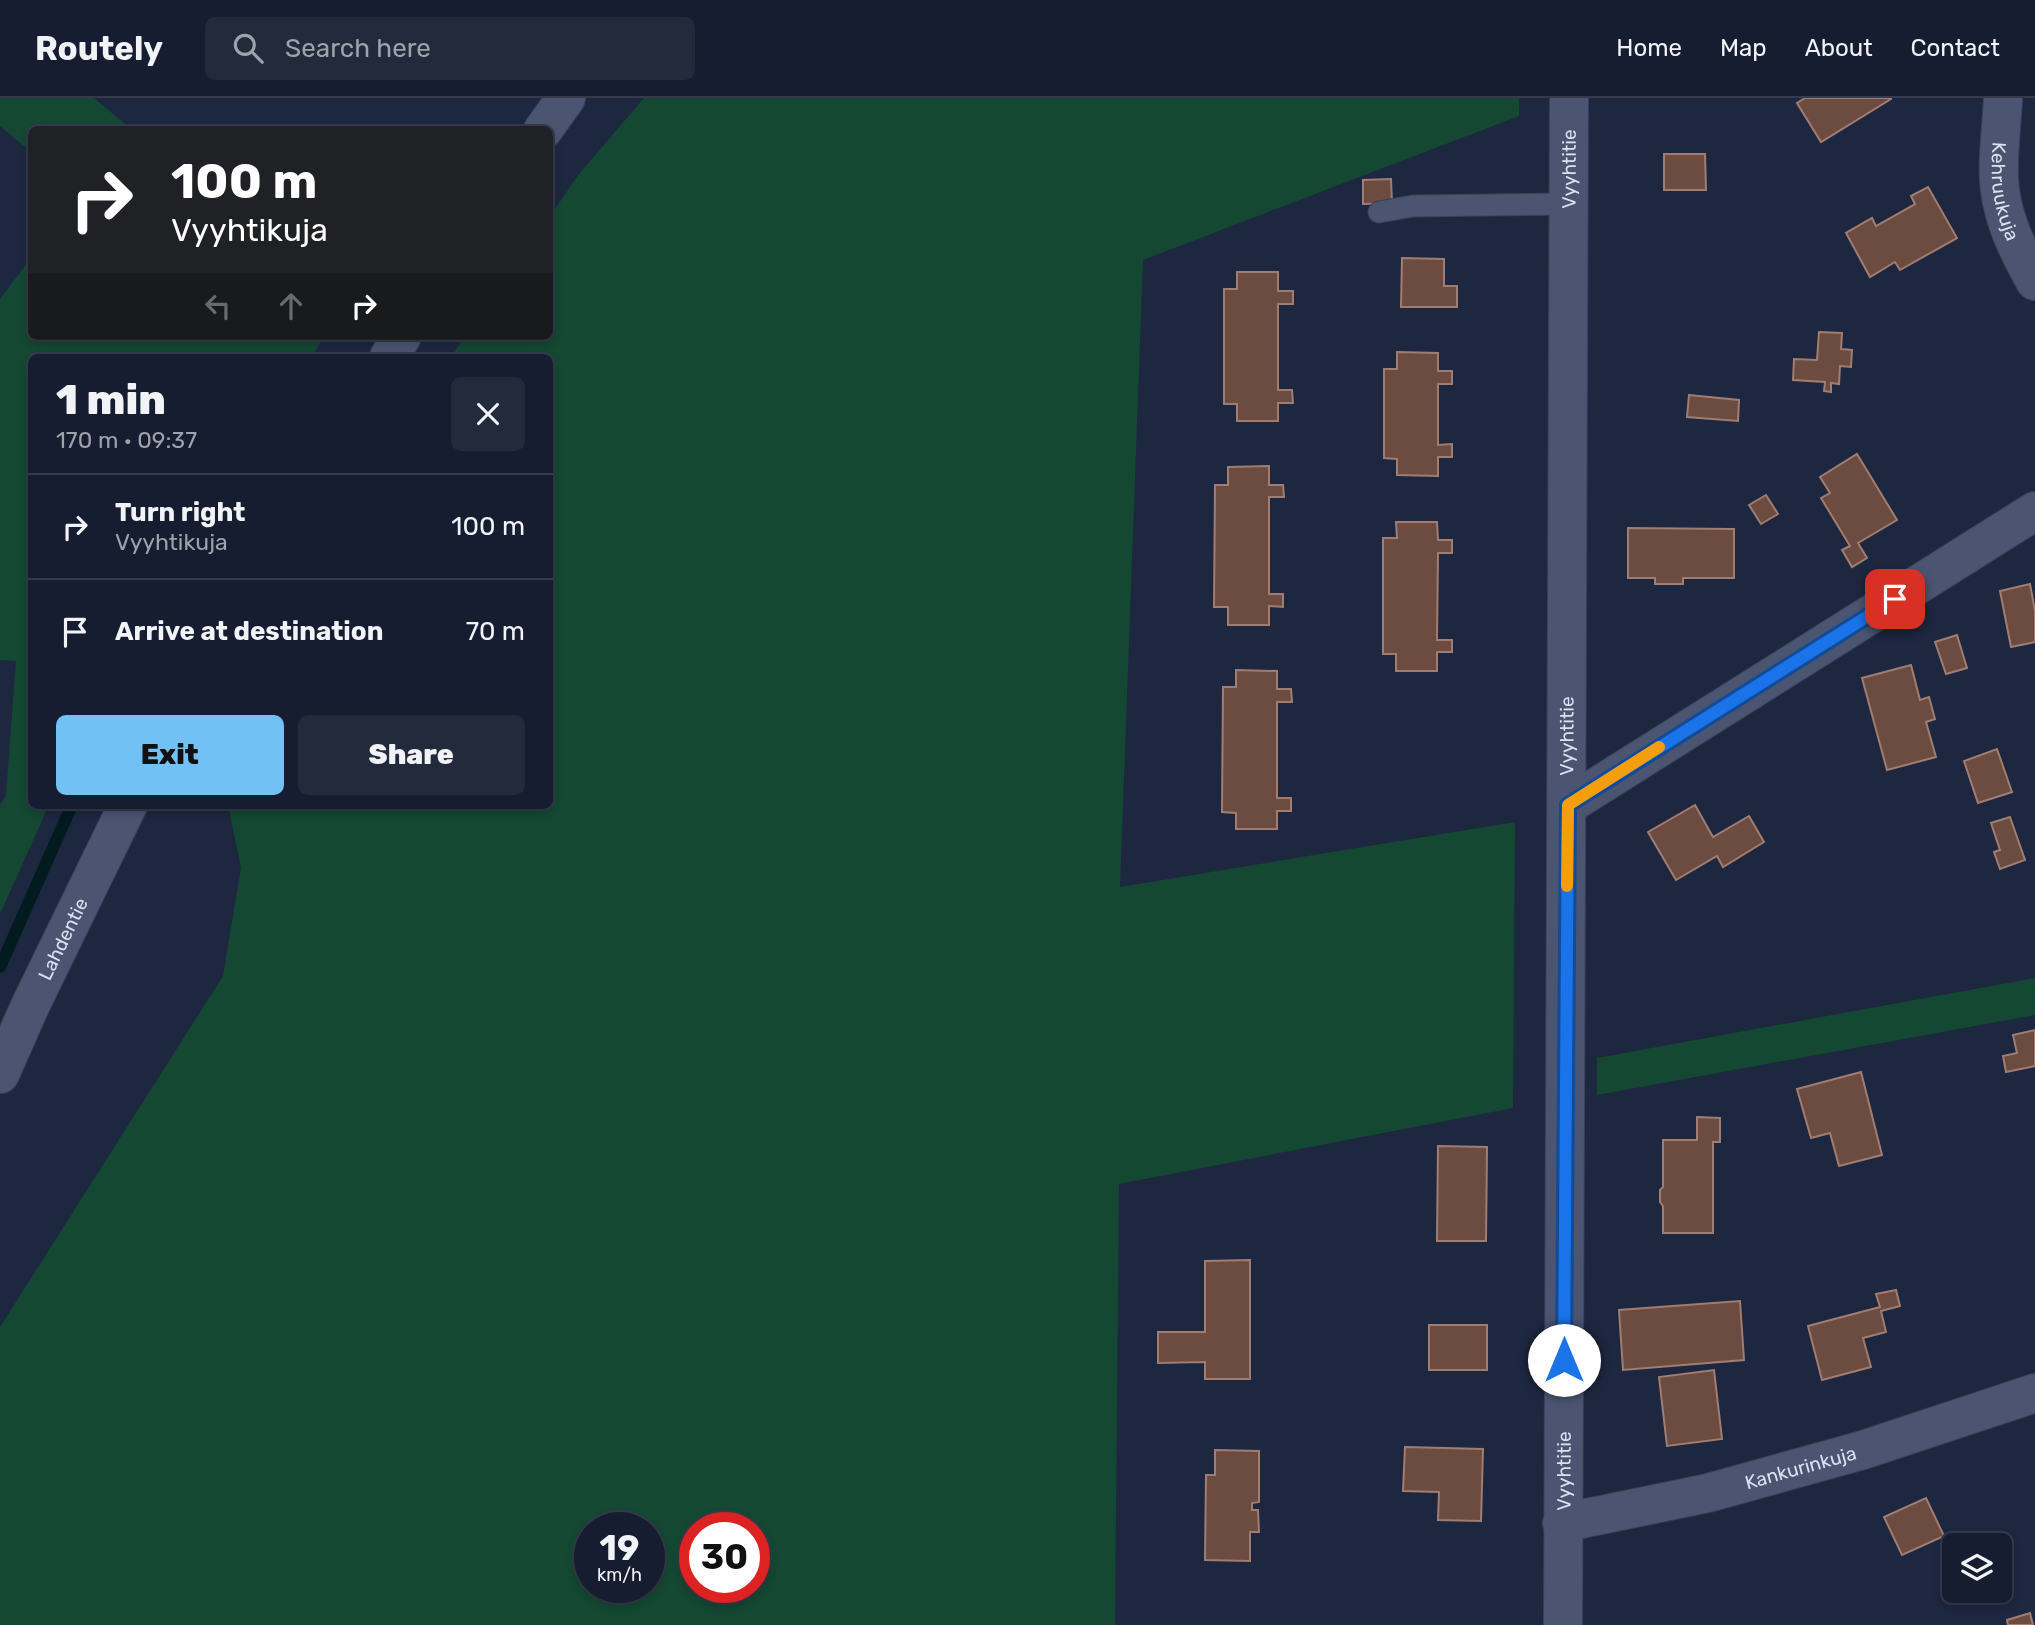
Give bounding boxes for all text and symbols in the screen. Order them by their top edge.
search box [205,17,695,80]
text: Routely [35,29,163,68]
icon: search [229,29,267,67]
text: Search here [285,33,431,64]
text: Home [1616,34,1682,62]
text: Map [1720,34,1767,62]
text: About [1805,34,1873,62]
text: Contact [1911,34,2000,62]
street label: Vyyhtitie [1558,129,1581,209]
street label: Kehruukuja [1987,141,2024,244]
text: 100 m [171,152,317,210]
icon: right [56,154,147,245]
text: Vyyhtikuja [171,211,328,249]
icon: left [199,287,237,325]
icon: ahead [272,287,310,325]
icon: right [345,287,383,325]
text: 1 min [56,375,166,425]
button: close [451,377,525,451]
text: 170 m · 09:37 [56,426,197,454]
text: Turn right [115,497,245,528]
icon: right [56,508,94,546]
text: 100 m [451,511,525,542]
text: Vyyhtikuja [115,528,228,556]
pin [1865,569,1925,629]
icon: arrive [1876,580,1914,618]
icon: arrive [56,613,94,651]
text: Arrive at destination [115,616,383,647]
text: 70 m [466,616,525,647]
street label: Vyyhtitie [1555,696,1579,776]
button: Exit [56,715,284,795]
button: Share [298,715,525,795]
street label: Lahdentie [33,894,93,984]
position arrow [1527,1323,1601,1397]
street label: Vyyhtitie [1552,1431,1576,1511]
street label: Kankurinkuja [1742,1441,1859,1494]
speed limit sign: 30 [679,1512,770,1603]
text: 19 [600,1527,639,1569]
map controls [1942,1533,2012,1603]
button: layers [1942,1533,2012,1603]
text: km/h [597,1564,642,1586]

